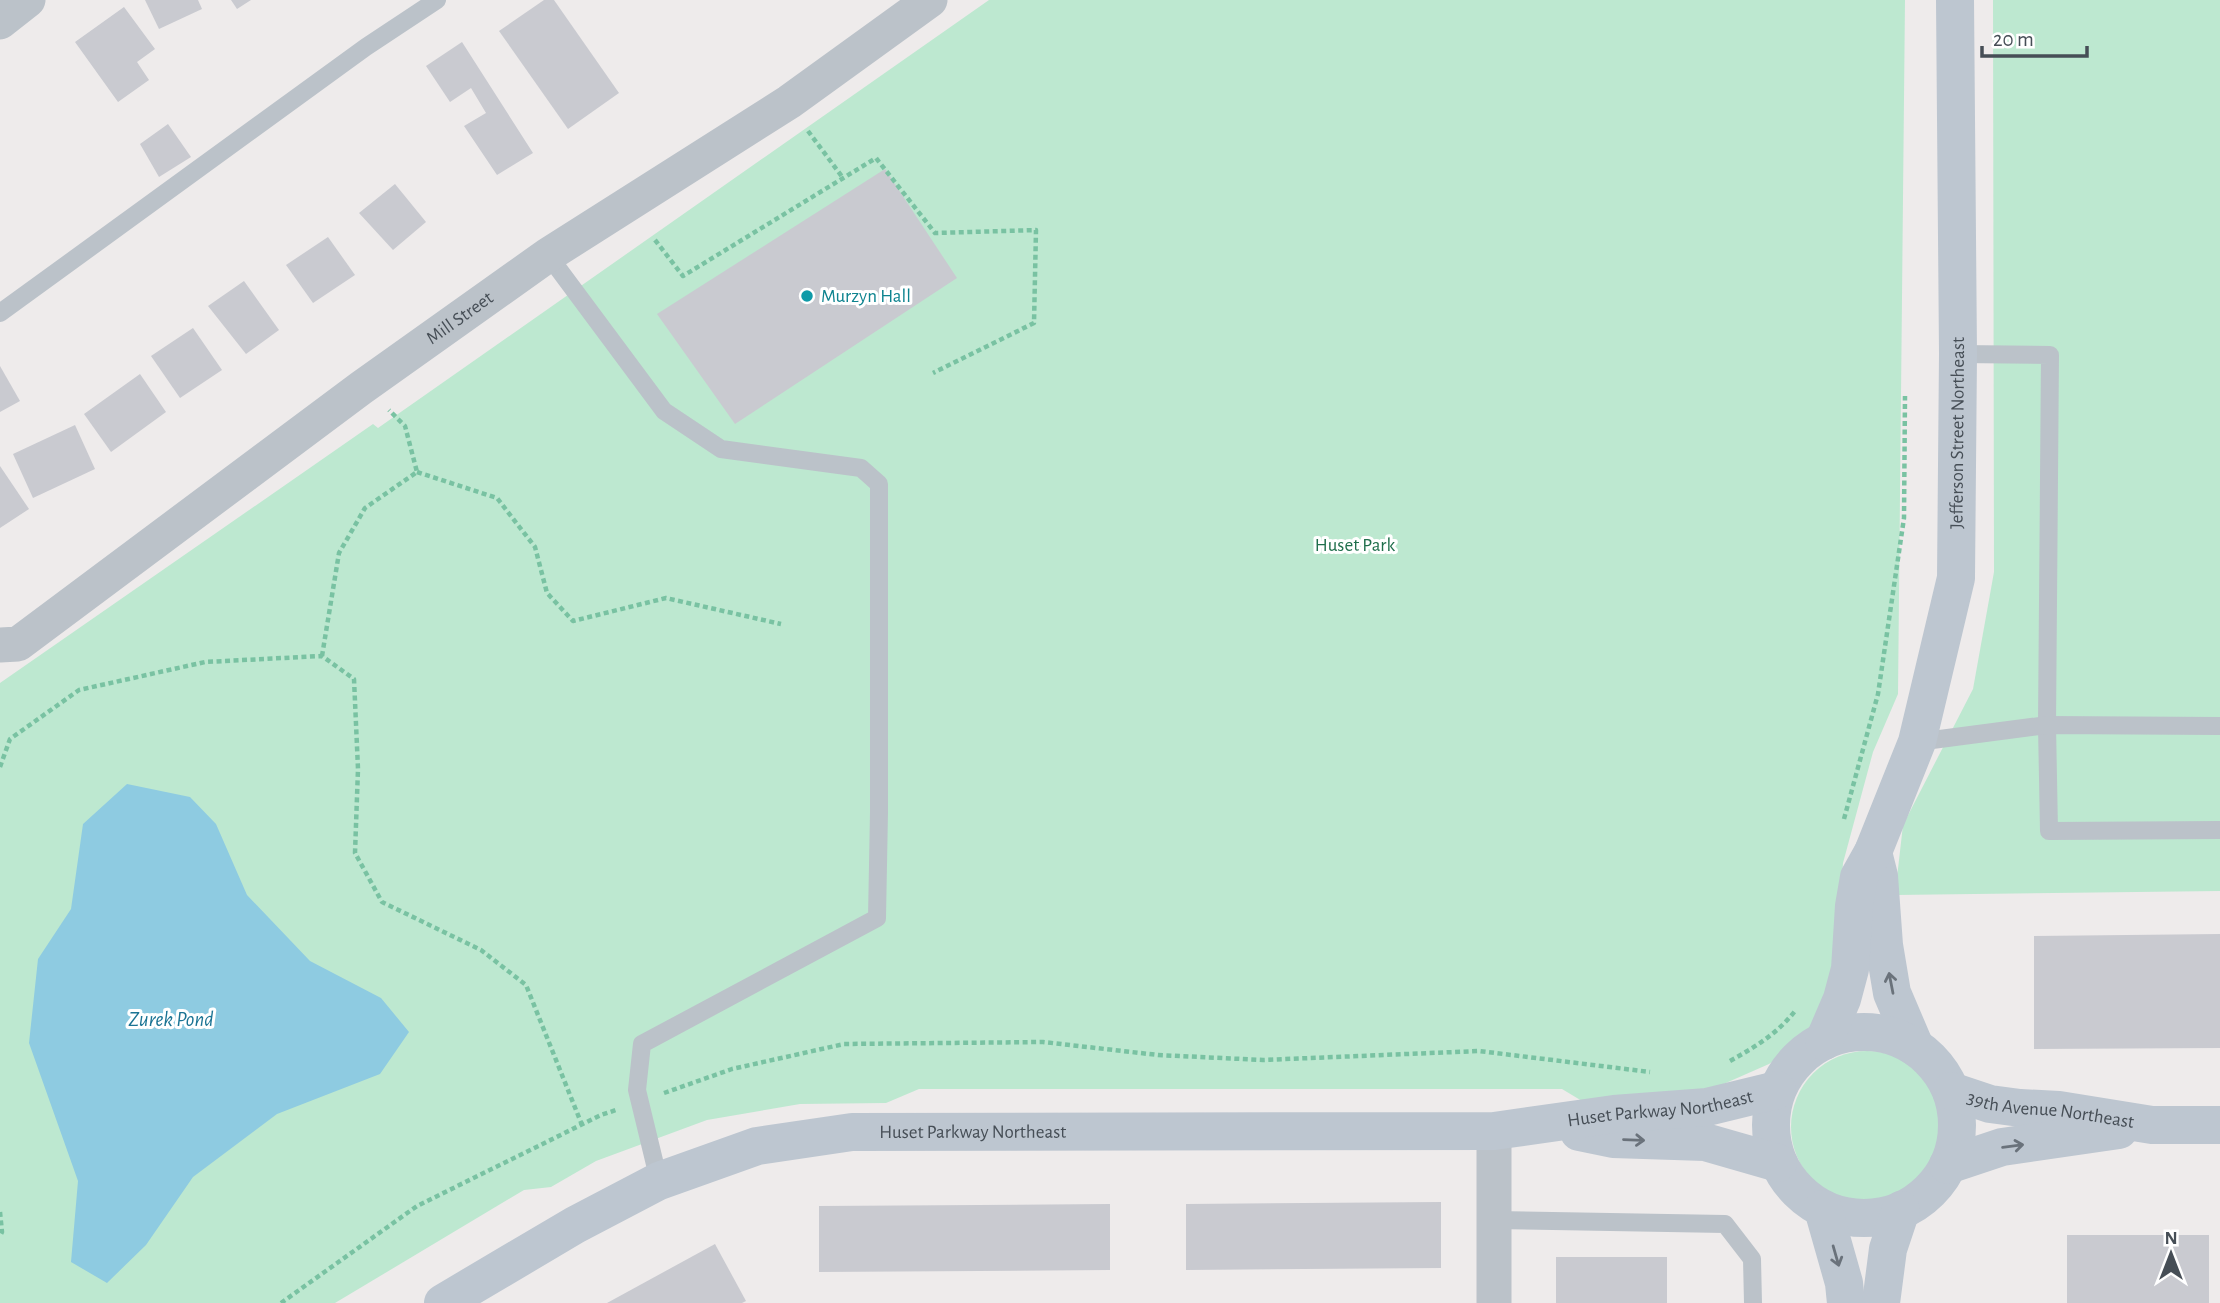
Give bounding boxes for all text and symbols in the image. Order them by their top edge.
scale bar [1982,14,2087,58]
text: 20 m [1993,29,2034,50]
place label: Murzyn Hall [821,287,911,306]
street label: Mill Street [423,288,496,348]
marker: Murzyn Hall [799,288,815,304]
street label: Jefferson Street Northeast [1947,337,1968,529]
park label: Huset Park [1315,536,1395,555]
one-way arrow [1883,972,1897,995]
water label: Zurek Pond [129,1009,213,1030]
street label: Huset Parkway Northeast [1566,1087,1755,1130]
street label: 39th Avenue Northeast [1965,1088,2136,1131]
street label: Huset Parkway Northeast [879,1122,1066,1141]
one-way arrow [1622,1133,1645,1146]
one-way arrow [2001,1139,2024,1152]
north arrow [2136,1219,2206,1289]
text: N [2164,1229,2178,1248]
one-way arrow [1830,1244,1843,1266]

